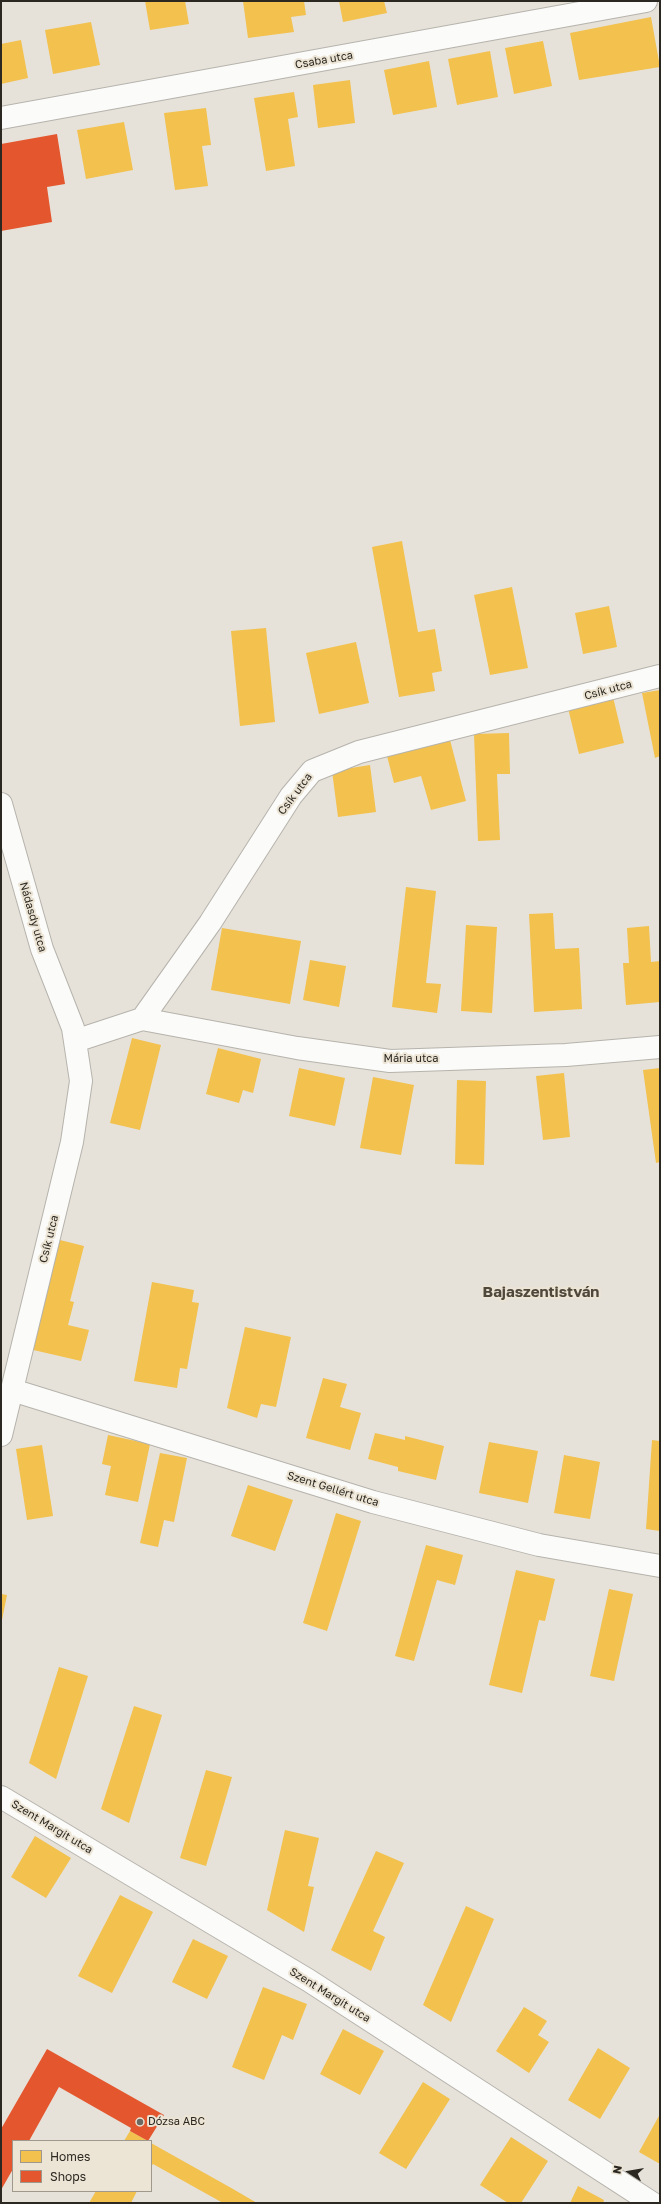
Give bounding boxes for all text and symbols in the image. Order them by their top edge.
street label: Csaba utca [294,48,354,72]
street label: Csík utca [583,677,633,703]
street label: Csík utca [275,771,315,817]
street label: Nádasdy utca [17,880,49,954]
street label: Mária utca [383,1052,439,1066]
street label: Csík utca [37,1214,61,1264]
district label: Bajaszentistván [483,1283,599,1301]
street label: Szent Gellért utca [286,1469,380,1509]
street label: Szent Margit utca [9,1797,95,1857]
street label: Szent Margit utca [287,1965,373,2025]
place label: Dózsa ABC [148,2115,205,2129]
marker: Dózsa ABC [135,2117,145,2127]
legend [12,2140,152,2192]
text: Homes [50,2149,90,2164]
north arrow [609,2152,649,2192]
text: N [610,2164,624,2175]
text: Shops [50,2169,86,2184]

